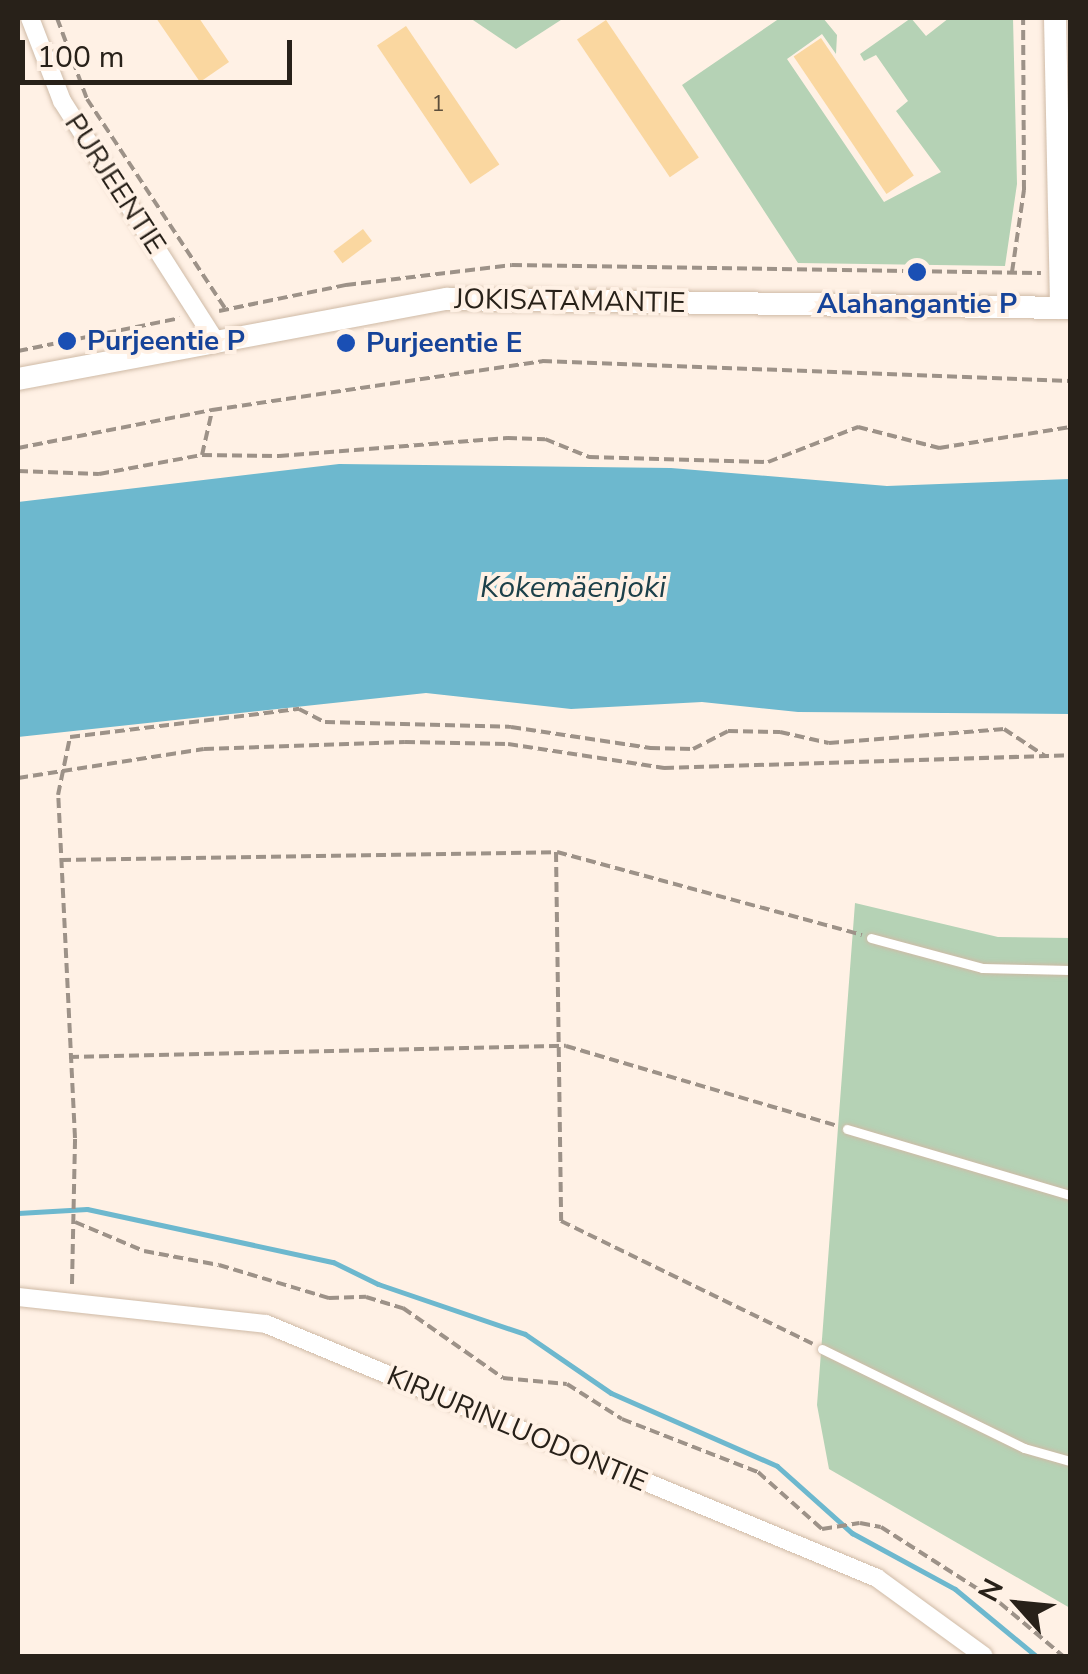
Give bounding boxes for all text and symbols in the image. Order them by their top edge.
scale bar [25,20,298,82]
text: 100 m [37,37,124,78]
house number: 1 [431,92,445,118]
street label: PURJEENTIE [57,108,173,260]
marker: Alahangantie P [906,261,928,283]
street label: JOKISATAMANTIE [454,282,686,320]
place label: Alahangantie P [817,287,1017,321]
place label: Purjeentie P [87,324,245,358]
place label: Purjeentie E [366,326,523,360]
marker: Purjeentie P [56,330,78,352]
marker: Purjeentie E [335,332,357,354]
water label: Kokemäenjoki [480,570,666,606]
street label: KIRJURINLUODONTIE [382,1359,652,1499]
north arrow [968,1554,1068,1654]
text: N [970,1572,1013,1608]

